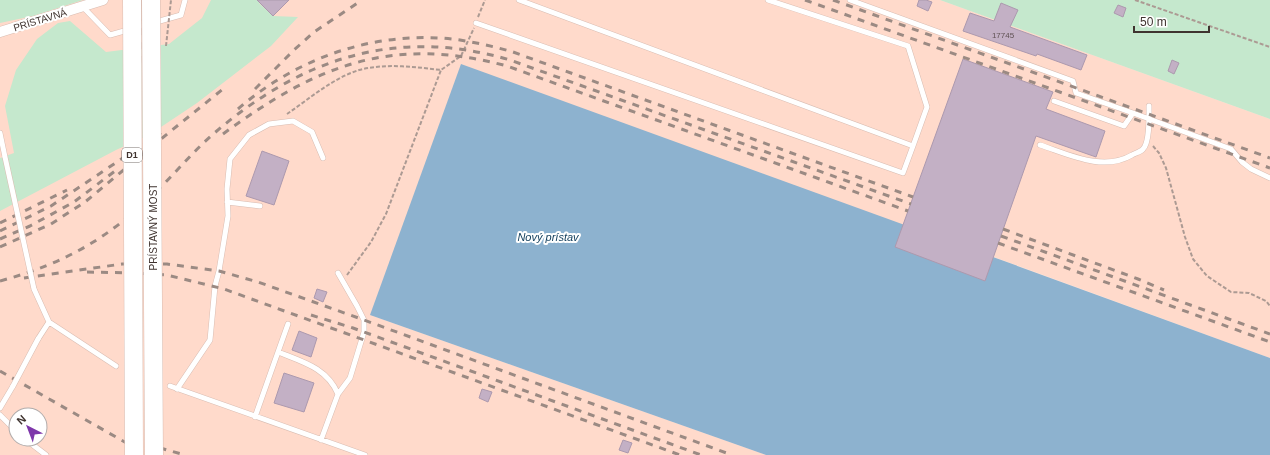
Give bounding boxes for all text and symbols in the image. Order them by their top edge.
street label: PRÍSTAVNÁ [12,6,68,33]
scale bar [1134,8,1209,34]
text: 50 m [1140,15,1167,29]
house number: 17745 [992,31,1015,40]
road number: D1 [122,148,142,162]
street label: PRÍSTAVNÝ MOST [147,184,159,270]
water label: Nový prístav [517,231,580,243]
north arrow [8,407,48,447]
text: N [14,412,28,427]

